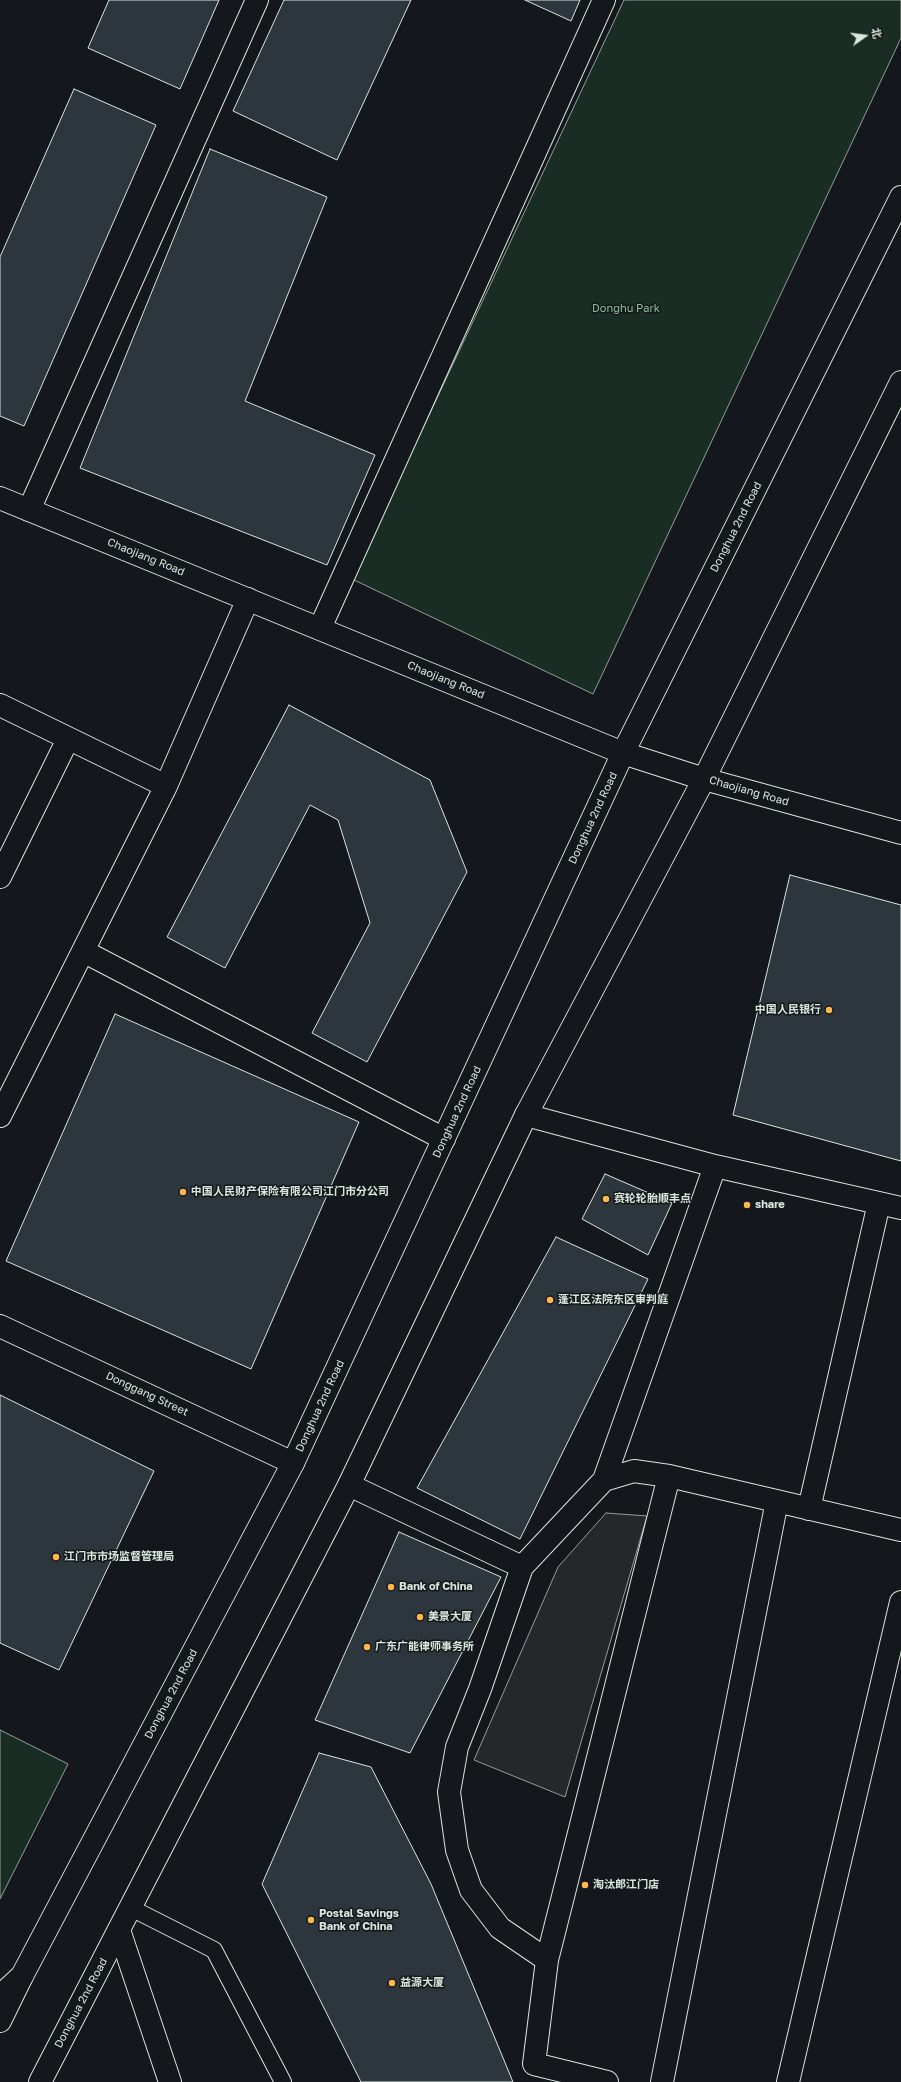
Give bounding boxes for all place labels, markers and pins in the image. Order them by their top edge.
place label: 中国人民银行 [755,1003,821,1017]
marker: 中国人民银行 [824,1005,834,1015]
place label: 中国人民财产保险有限公司江门市分公司 [191,1185,389,1199]
marker: 中国人民财产保险有限公司江门市分公司 [178,1187,188,1197]
place label: 赛轮轮胎顺丰点 [614,1192,691,1206]
marker: 赛轮轮胎顺丰点 [601,1194,611,1204]
place label: share [755,1198,785,1212]
marker: share [742,1200,752,1210]
place label: 蓬江区法院东区审判庭 [558,1293,668,1307]
marker: 蓬江区法院东区审判庭 [545,1295,555,1305]
place label: 江门市市场监督管理局 [64,1550,174,1564]
marker: 江门市市场监督管理局 [51,1552,61,1562]
place label: Bank of China [399,1580,473,1594]
marker: Bank of China [386,1582,396,1592]
place label: 美景大厦 [428,1610,472,1624]
marker: 美景大厦 [415,1612,425,1622]
place label: 广东广能律师事务所 [375,1640,474,1654]
marker: 广东广能律师事务所 [362,1642,372,1652]
place label: 淘汰郎江门店 [593,1878,659,1892]
marker: 淘汰郎江门店 [580,1880,590,1890]
place label: Postal Savings Bank of China [319,1907,399,1933]
marker: Postal Savings Bank of China [306,1915,316,1925]
place label: 益源大厦 [400,1976,444,1990]
marker: 益源大厦 [387,1978,397,1988]

